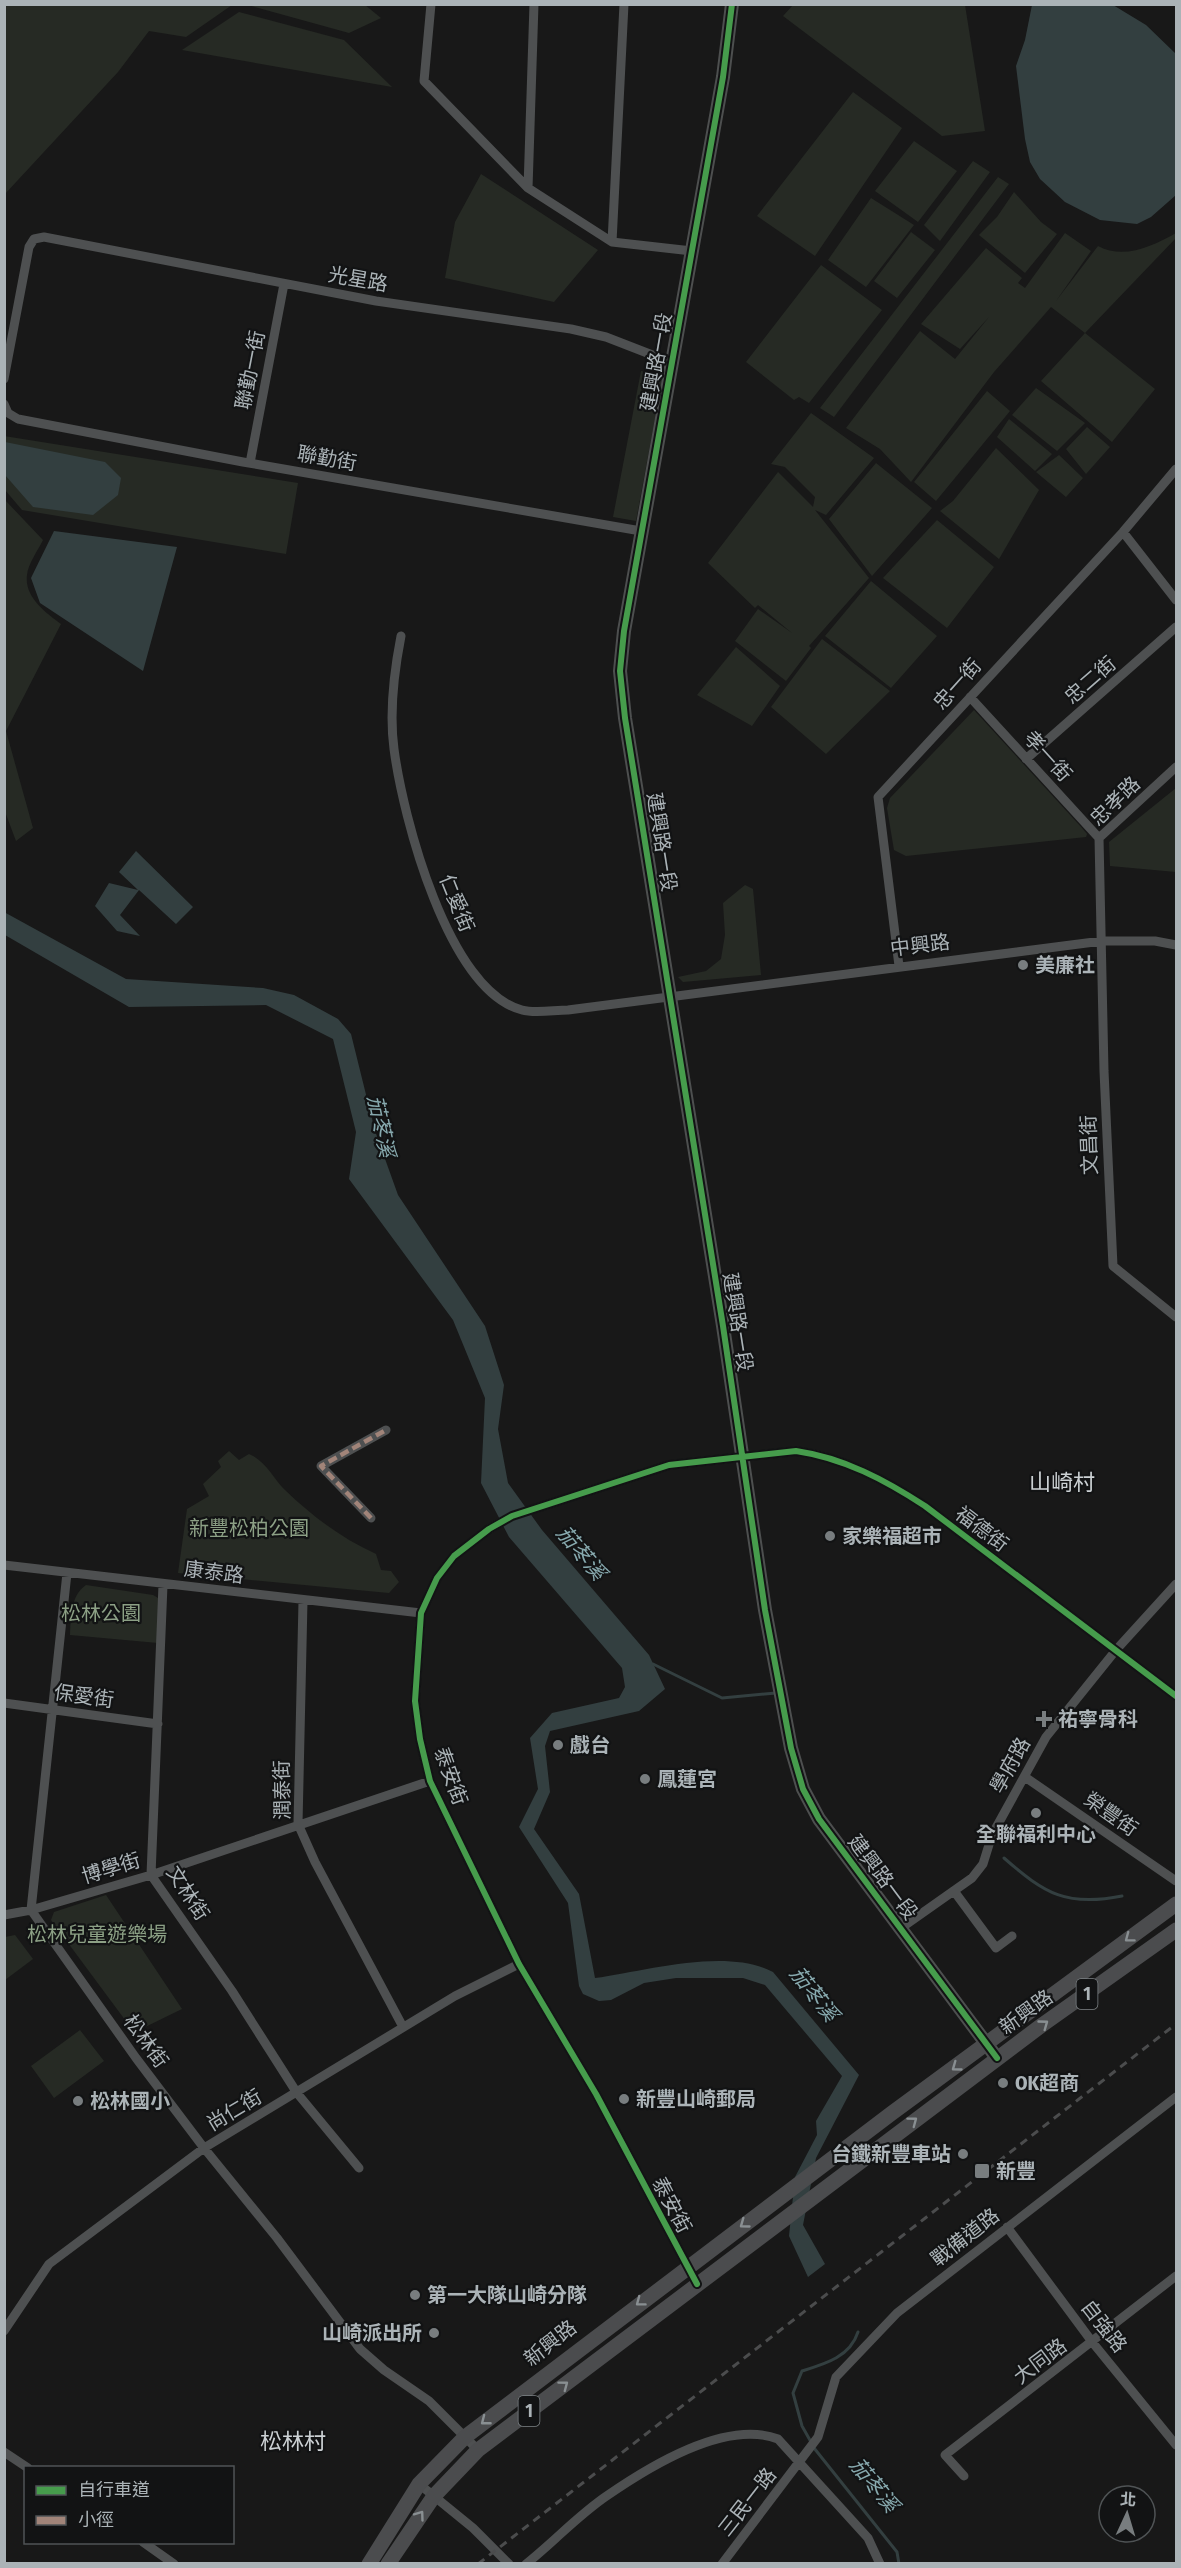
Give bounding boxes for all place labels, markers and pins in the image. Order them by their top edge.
place label: 美廉社 [1035,953,1095,977]
marker: 美廉社 [1016,958,1030,972]
place label: 家樂福超市 [842,1524,942,1548]
marker: 家樂福超市 [823,1529,837,1543]
place label: 祐寧骨科 [1058,1707,1138,1731]
marker: 祐寧骨科 [1035,1710,1053,1728]
place label: 戲台 [570,1733,610,1757]
marker: 戲台 [551,1738,565,1752]
place label: 鳳蓮宮 [657,1767,717,1791]
marker: 鳳蓮宮 [638,1772,652,1786]
marker: 全聯福利中心 [1029,1806,1043,1820]
place label: 全聯福利中心 [976,1822,1096,1846]
place label: OK超商 [1015,2071,1079,2095]
marker: OK超商 [996,2076,1010,2090]
place label: 新豐山崎郵局 [636,2087,756,2111]
place label: 松林國小 [90,2089,170,2113]
marker: 新豐山崎郵局 [617,2092,631,2106]
marker: 松林國小 [71,2094,85,2108]
place label: 台鐵新豐車站 [831,2142,951,2166]
marker: 台鐵新豐車站 [956,2147,970,2161]
place label: 新豐 [996,2159,1036,2183]
marker: 新豐 [973,2162,991,2180]
place label: 第一大隊山崎分隊 [427,2283,587,2307]
marker: 第一大隊山崎分隊 [408,2288,422,2302]
place label: 山崎派出所 [322,2321,422,2345]
marker: 山崎派出所 [427,2326,441,2340]

